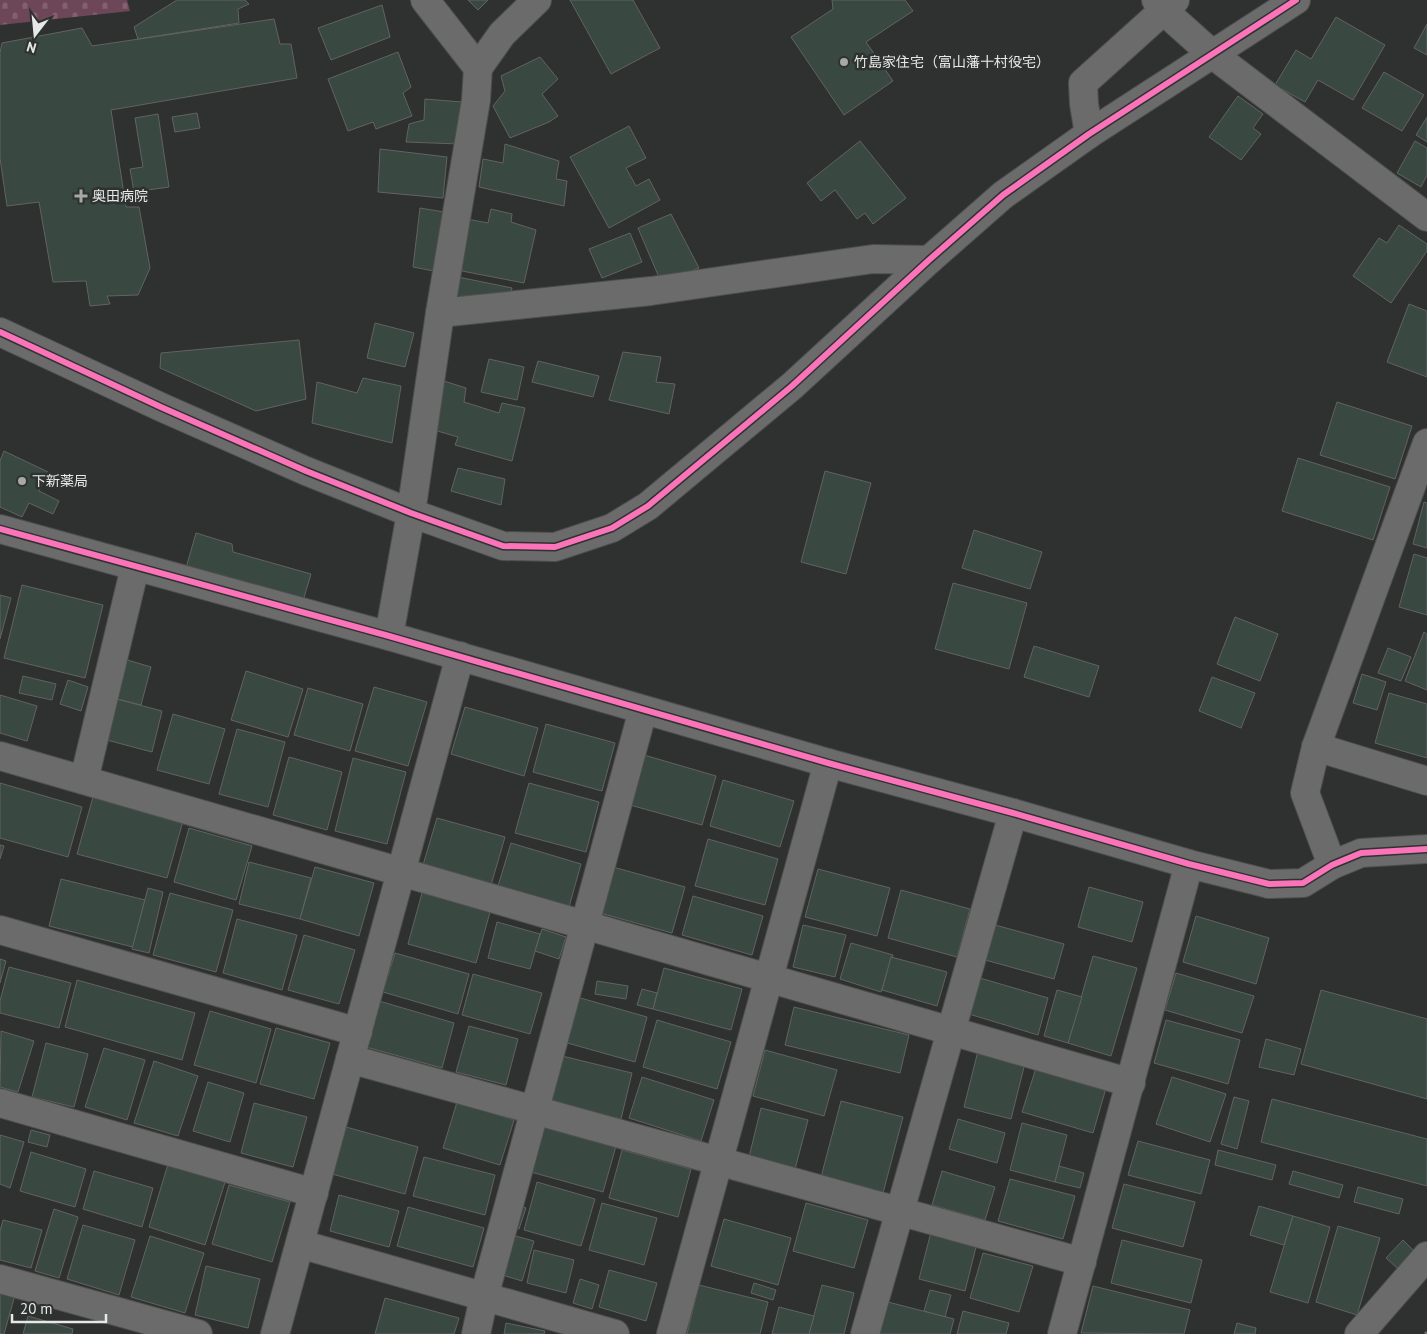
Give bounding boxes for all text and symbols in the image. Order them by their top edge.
north arrow [10,10,60,60]
text: N [25,38,38,57]
place label: 竹島家住宅（富山藩十村役宅） [854,53,1050,71]
marker: 竹島家住宅（富山藩十村役宅） [838,56,850,68]
place label: 奥田病院 [92,187,148,205]
marker: 奥田病院 [74,189,88,203]
place label: 下新薬局 [32,472,88,490]
marker: 下新薬局 [16,475,28,487]
scale bar [12,1292,106,1324]
text: 20 m [20,1299,53,1318]

